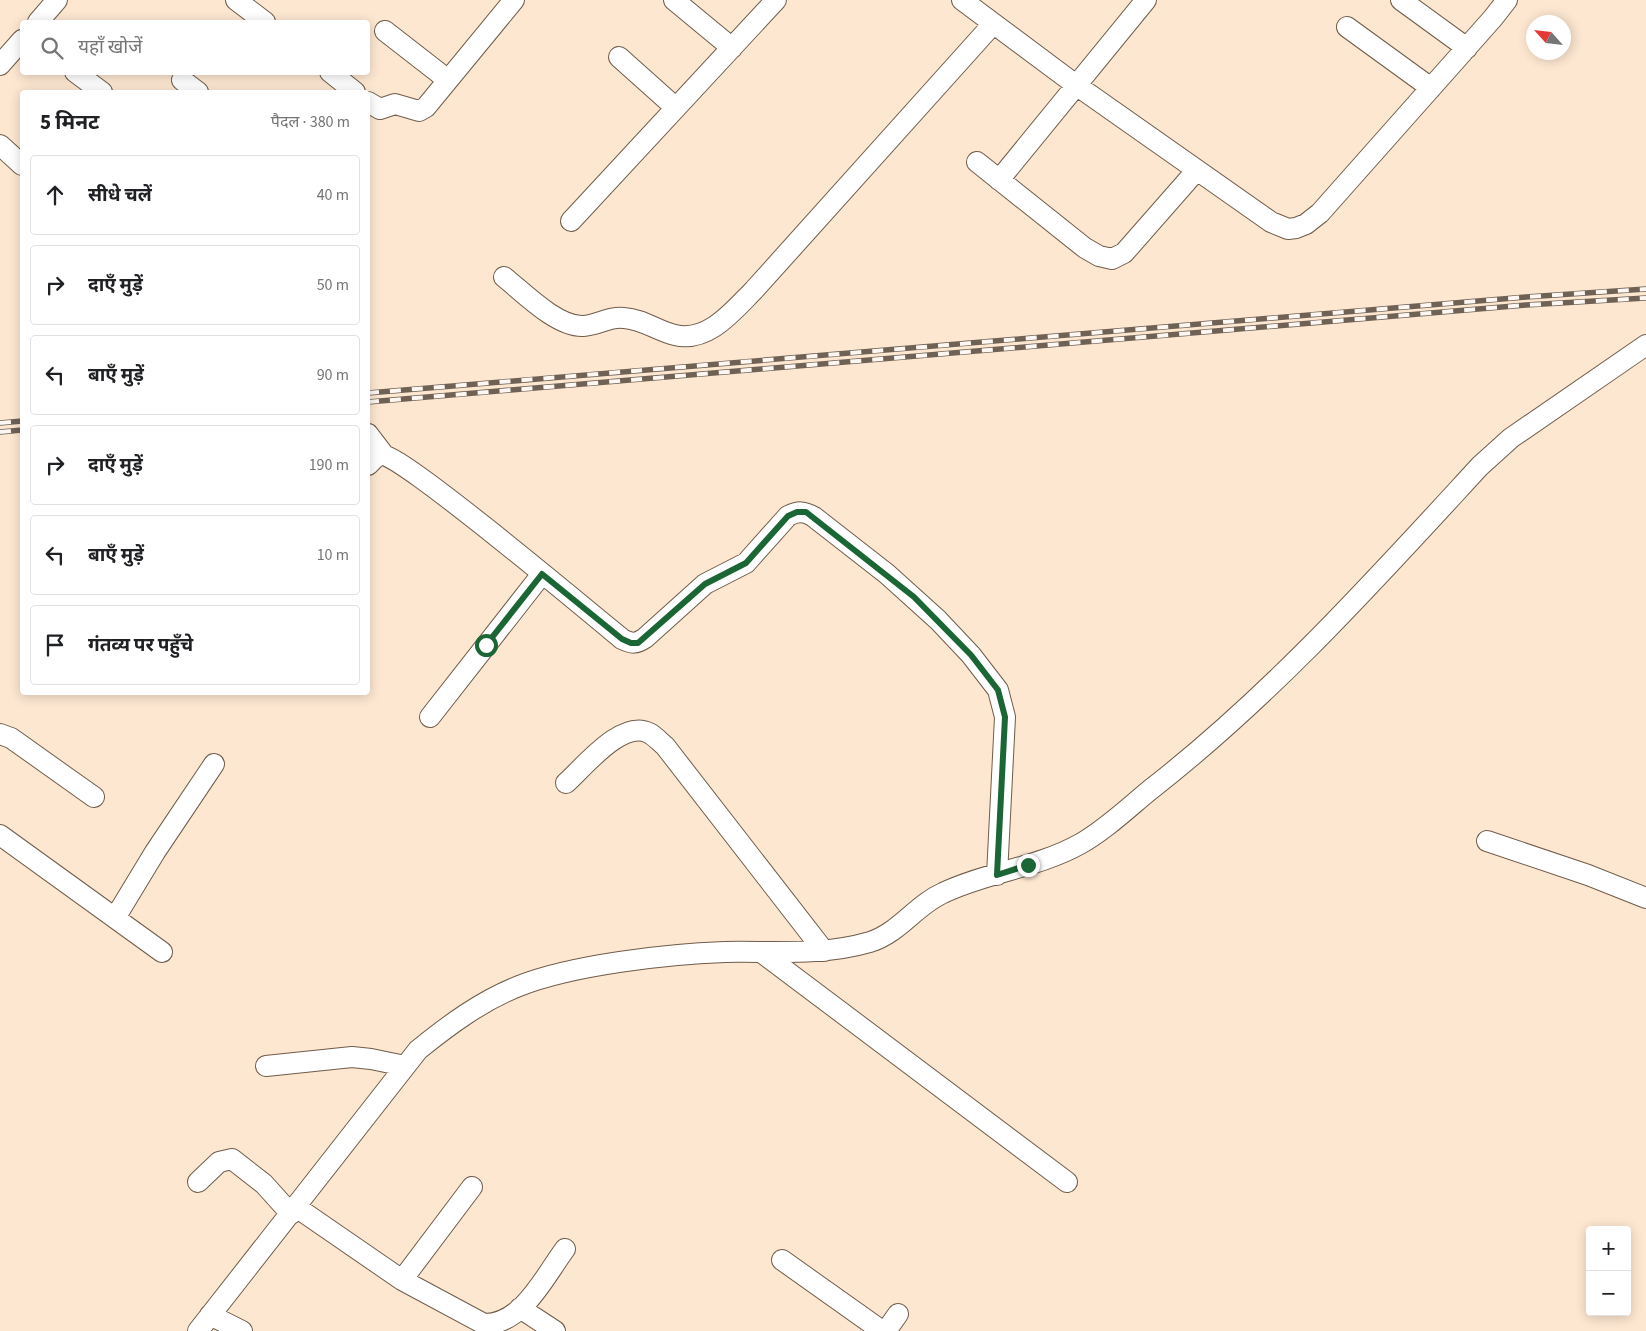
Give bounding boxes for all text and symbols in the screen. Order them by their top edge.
north arrow [1526,15,1571,60]
search box [20,20,370,75]
icon: search [38,34,66,62]
text: यहाँ खोजें [78,34,142,61]
text: 5 मिनट [40,107,99,137]
text: पैदल · 380 m [271,111,350,133]
icon: ahead [41,181,69,209]
text: सीधे चलें [88,182,152,209]
text: 40 m [317,184,349,206]
icon: right [41,271,69,299]
text: दाएँ मुड़ें [88,272,143,299]
text: 50 m [317,274,349,296]
icon: left [41,361,69,389]
text: बाएँ मुड़ें [88,362,144,389]
text: 90 m [317,364,349,386]
icon: right [41,451,69,479]
text: दाएँ मुड़ें [88,452,143,479]
text: 190 m [309,454,349,476]
icon: left [41,541,69,569]
text: बाएँ मुड़ें [88,542,144,569]
text: 10 m [317,544,349,566]
icon: arrive [41,631,69,659]
text: गंतव्य पर पहुँचे [88,632,193,659]
route start [475,634,498,657]
route end [1017,854,1040,877]
map controls [1586,1226,1631,1316]
button: + [1586,1226,1631,1271]
button: − [1586,1271,1631,1316]

